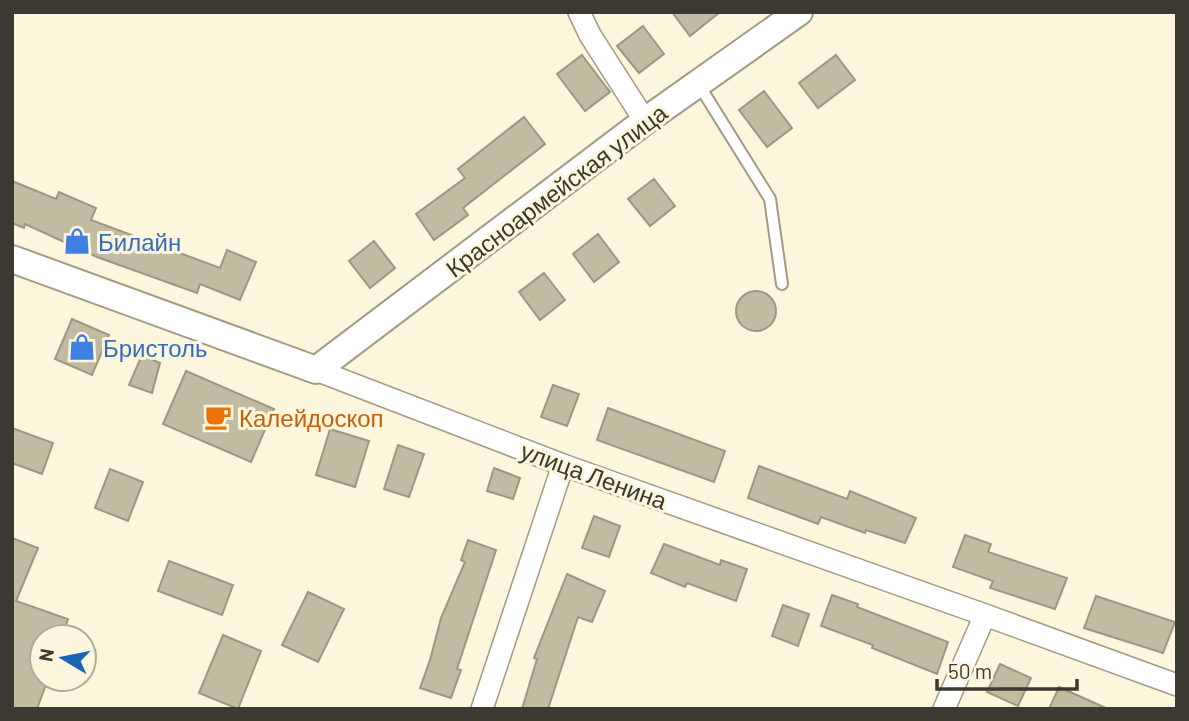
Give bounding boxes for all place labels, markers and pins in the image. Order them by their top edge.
shop icon: Билайн [62,226,92,256]
place label: Билайн [98,227,181,256]
shop icon: Бристоль [67,332,97,362]
place label: Бристоль [103,333,208,362]
cafe icon: Калейдоскоп [203,402,233,432]
place label: Калейдоскоп [239,403,384,432]

